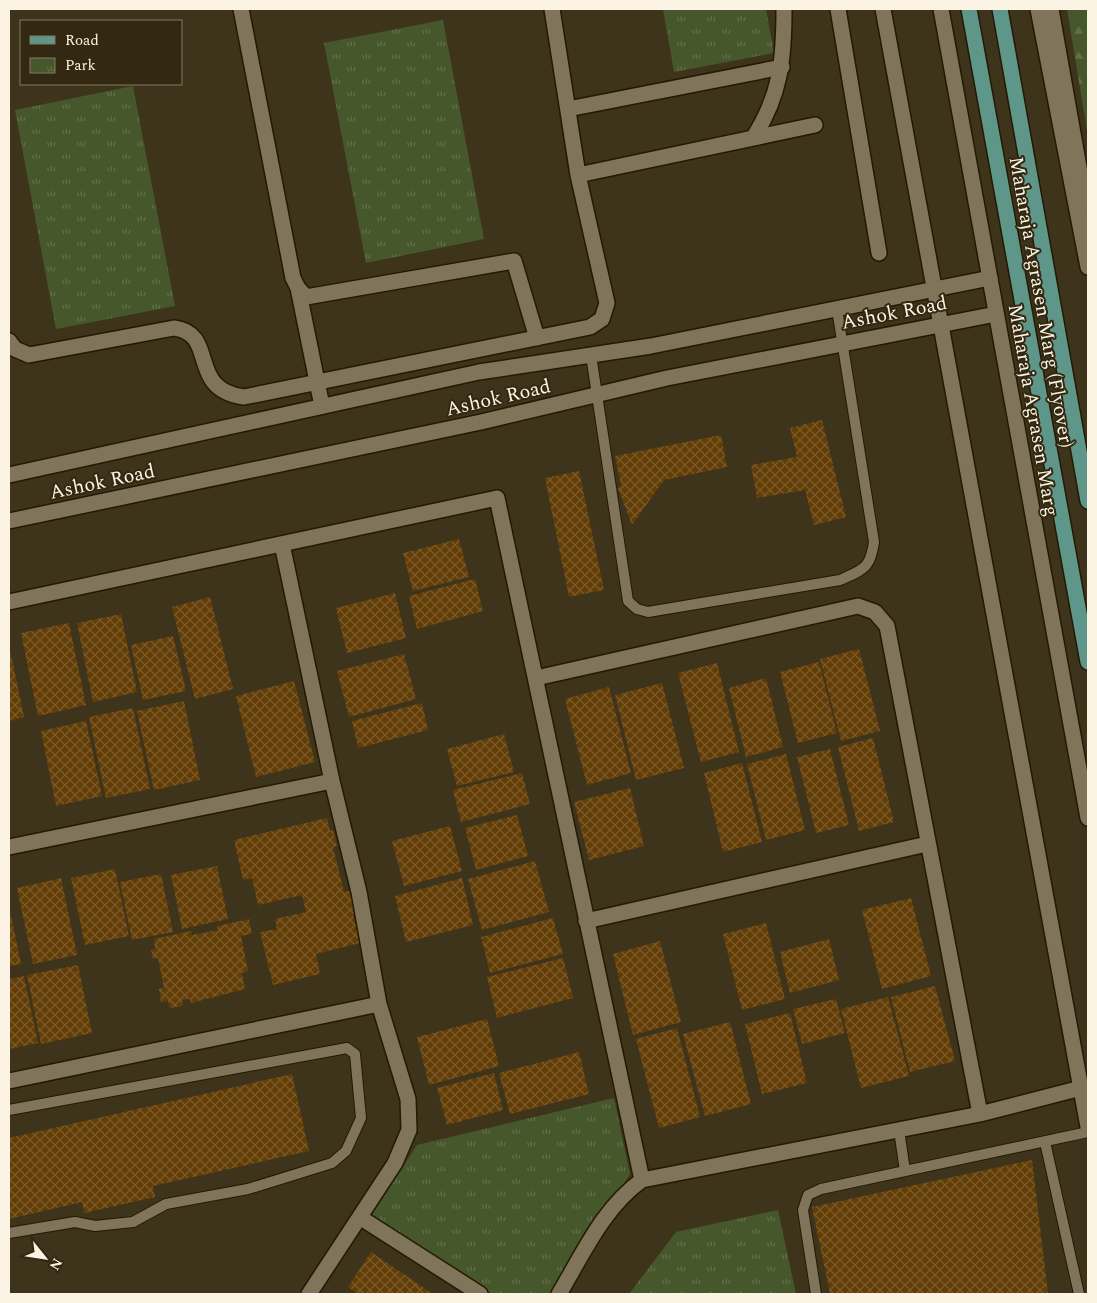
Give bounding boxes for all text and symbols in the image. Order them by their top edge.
legend [20,20,182,85]
text: Road [65,29,99,52]
text: Park [65,54,96,77]
street label: Maharaja Agrasen Marg (Flyover) [1005,154,1079,450]
street label: Ashok Road [839,288,950,338]
street label: Maharaja Agrasen Marg [1003,302,1065,518]
street label: Ashok Road [443,371,554,425]
street label: Ashok Road [47,456,158,508]
north arrow [20,1233,70,1283]
text: N [44,1254,68,1274]

